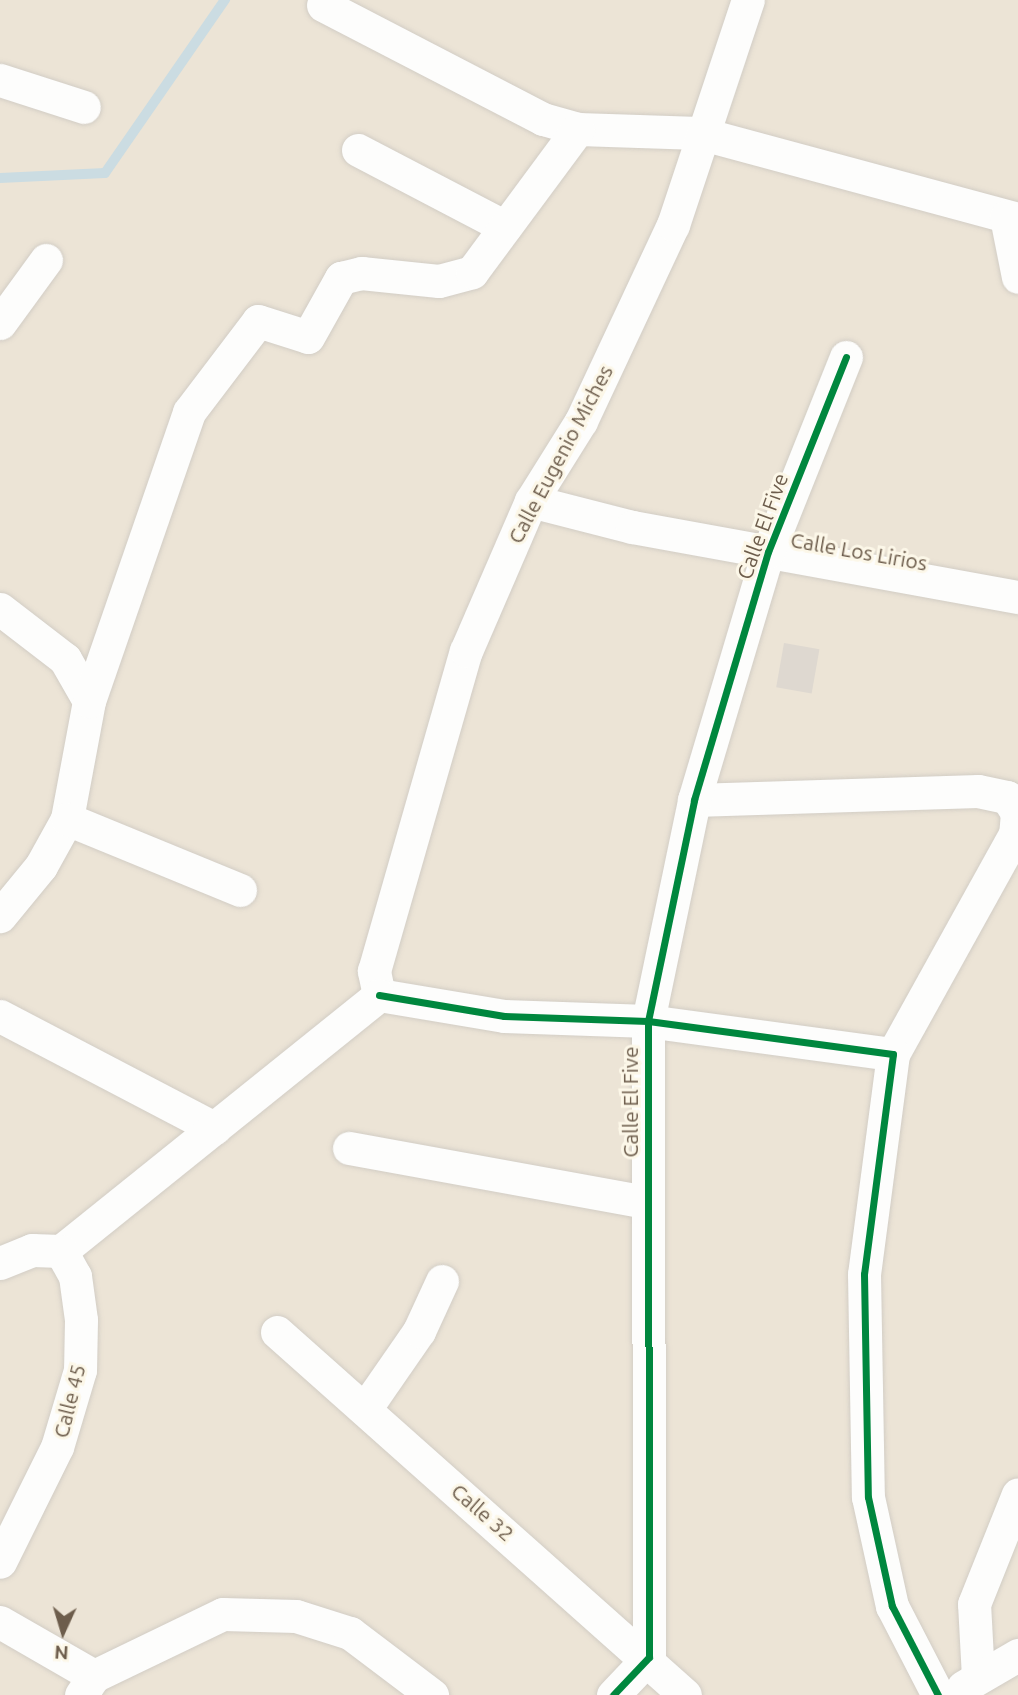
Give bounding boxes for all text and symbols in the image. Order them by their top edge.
street label: Calle Eugenio Miches [502,361,618,547]
street label: Calle El Five [731,469,793,583]
street label: Calle Los Lirios [789,527,929,575]
street label: Calle El Five [617,1046,643,1158]
street label: Calle 45 [48,1362,90,1440]
street label: Calle 32 [447,1478,519,1546]
north arrow [28,1597,98,1667]
text: N [54,1641,69,1664]

